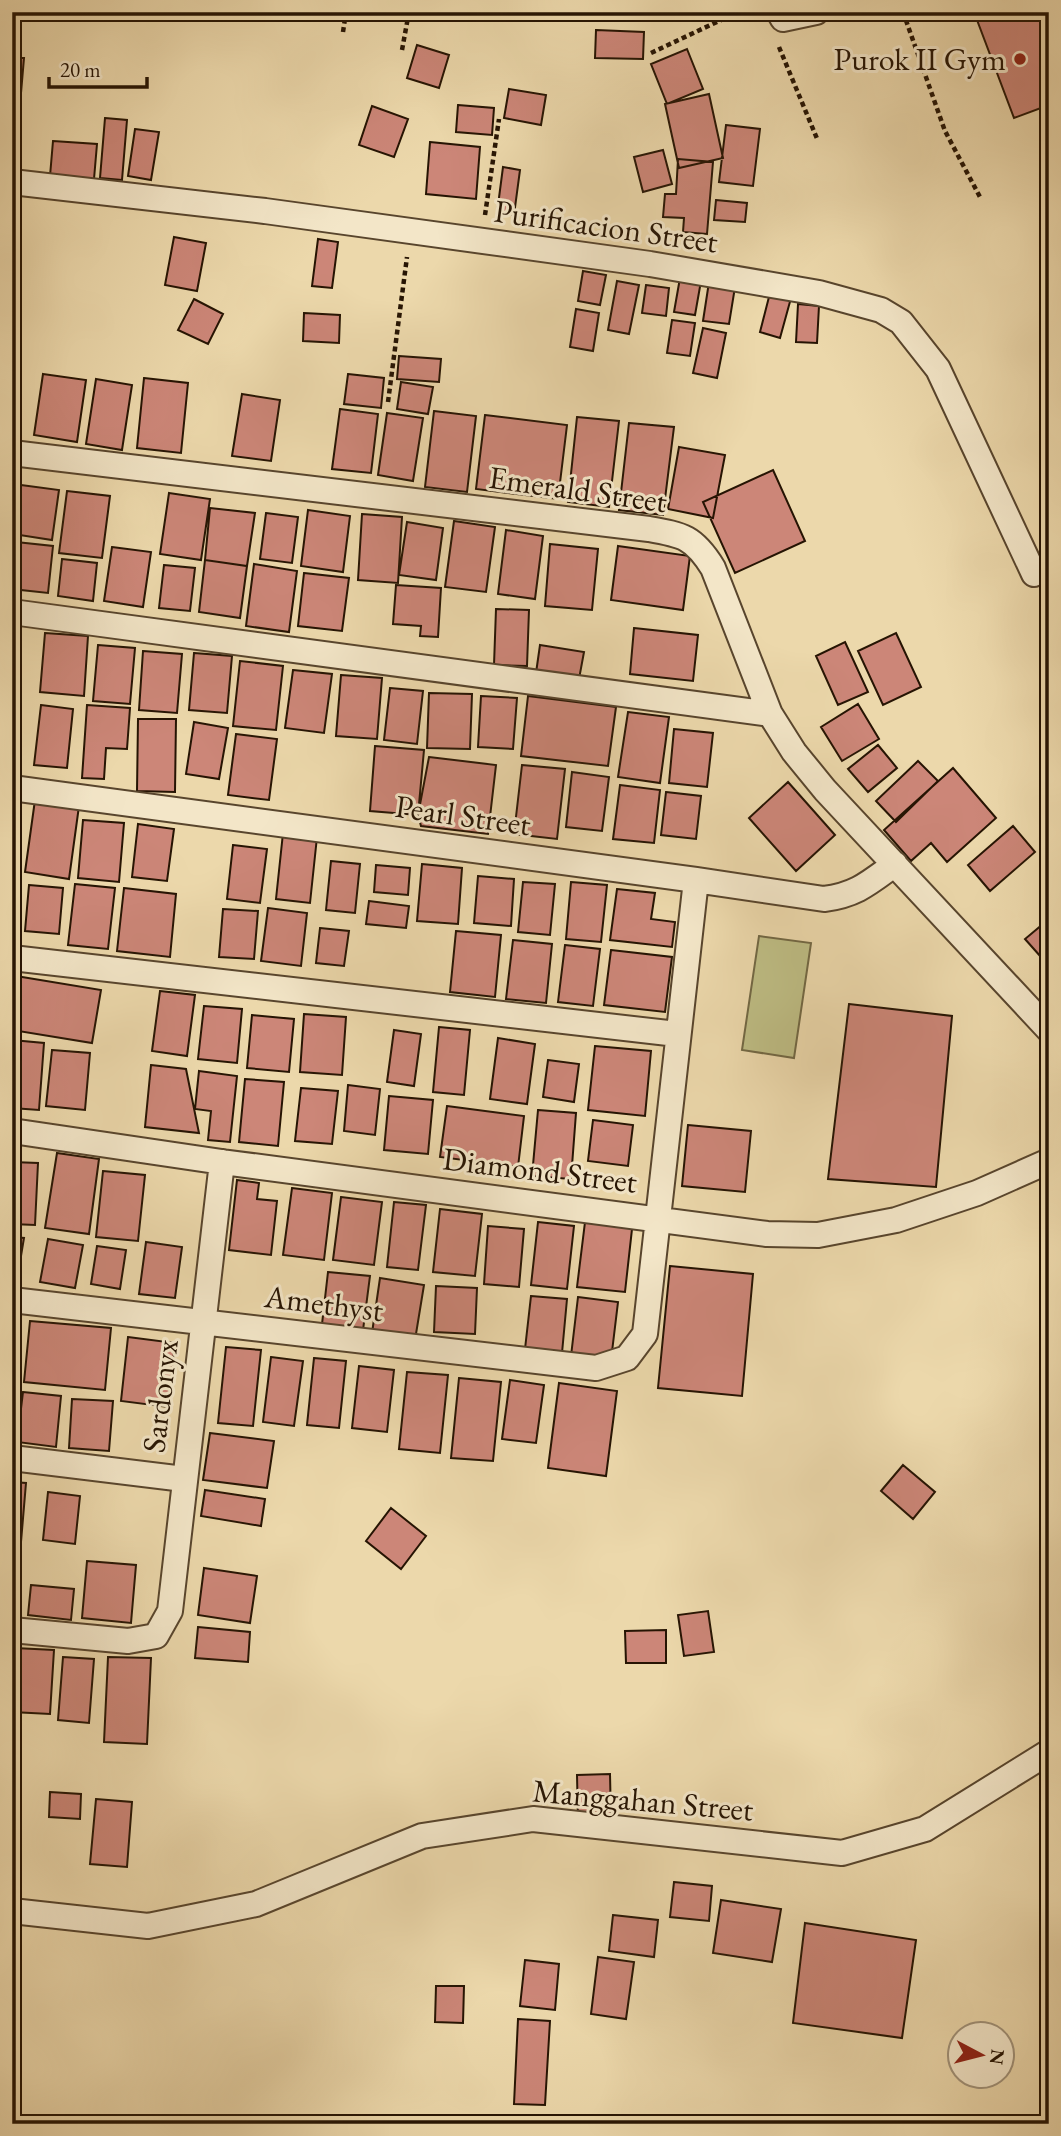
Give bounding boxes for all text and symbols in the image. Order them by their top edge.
place label: Purok II Gym [834,38,1006,80]
scale bar [49,46,147,90]
marker: Purok II Gym [1012,51,1028,67]
text: 20 m [60,56,101,83]
street label: Purificacion Street [492,190,720,262]
street label: Emerald Street [486,456,670,522]
street label: Pearl Street [393,785,533,845]
street label: Diamond Street [441,1137,639,1203]
street label: Amethyst [261,1275,386,1331]
street label: Sardonyx [132,1337,188,1455]
street label: Manggahan Street [531,1769,755,1831]
north arrow [946,2021,1016,2090]
text: N [984,2048,1011,2067]

